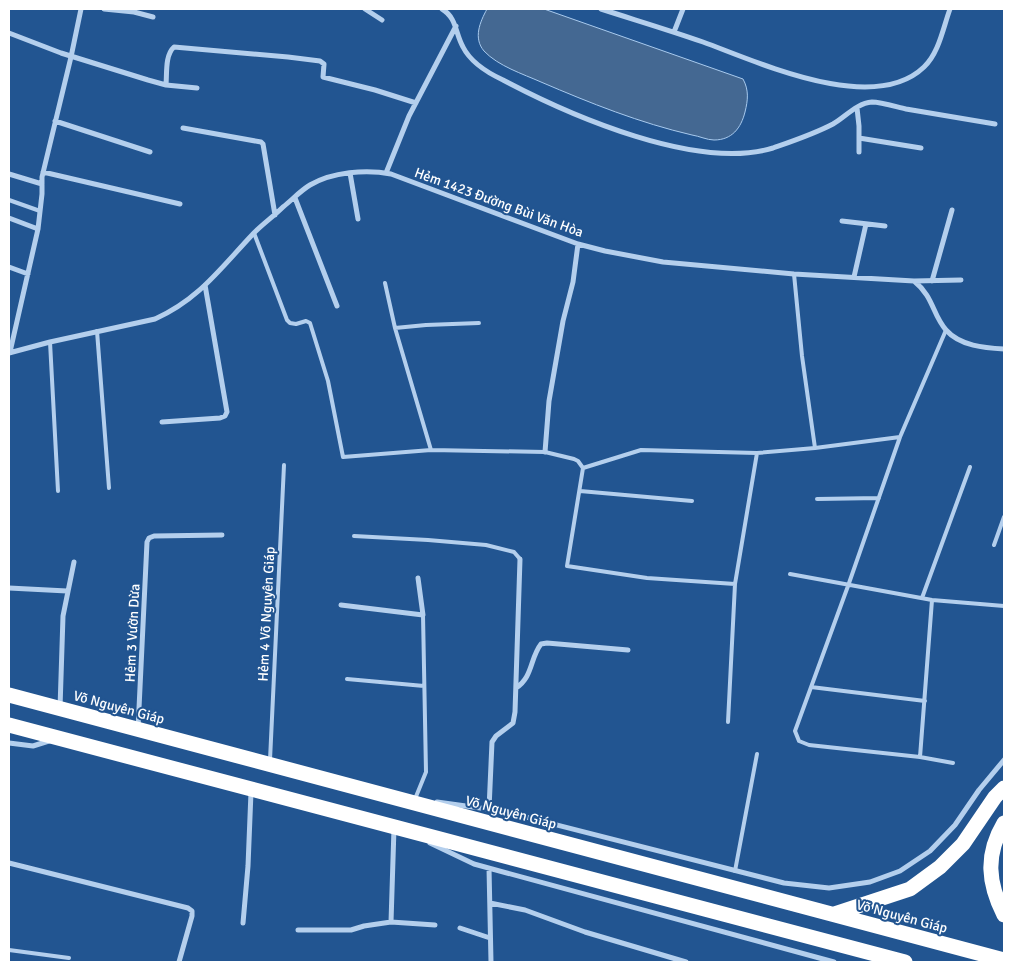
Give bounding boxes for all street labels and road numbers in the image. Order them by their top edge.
street label: Hẻm 1423 Đường Bùi Văn Hòa [412,164,586,241]
street label: Hẻm 4 Võ Nguyên Giáp [254,546,279,682]
street label: Hẻm 3 Vườn Dừa [121,583,144,683]
street label: Võ Nguyên Giáp [71,687,166,728]
street label: Võ Nguyên Giáp [463,792,558,833]
street label: Võ Nguyên Giáp [854,896,949,937]

